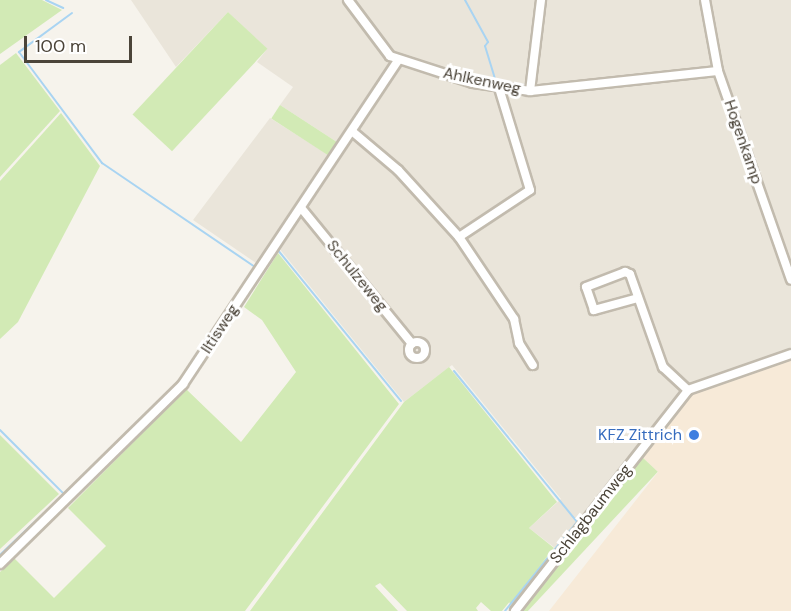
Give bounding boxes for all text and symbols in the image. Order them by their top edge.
scale bar [27,24,135,62]
text: 100 m [35,34,86,58]
street label: Ahlkenweg [441,63,523,99]
street label: Hogenkamp [720,97,766,187]
street label: Schulzeweg [322,236,392,316]
street label: Iltisweg [197,301,243,357]
place label: KFZ Zittrich [598,425,682,445]
marker: KFZ Zittrich [687,428,701,442]
street label: Schlagbaumweg [546,460,636,568]

